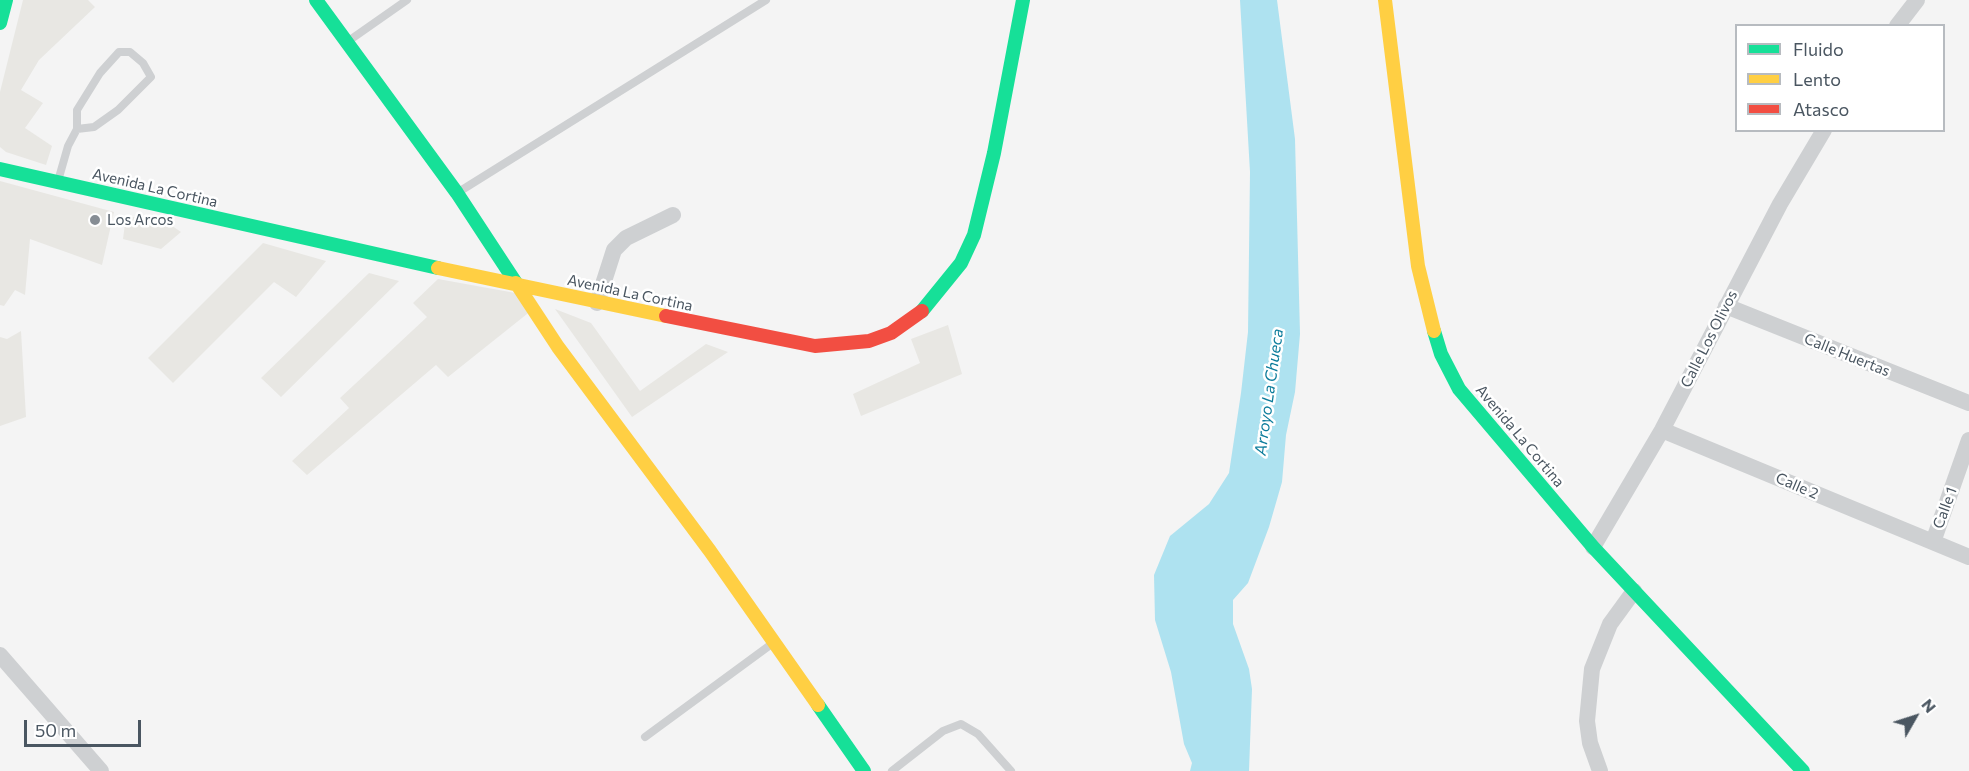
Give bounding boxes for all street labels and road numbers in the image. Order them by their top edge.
street label: Avenida La Cortina [91,165,219,211]
street label: Avenida La Cortina [566,271,694,315]
street label: Calle Los Olivos [1677,287,1741,391]
street label: Calle Huertas [1802,330,1892,380]
street label: Avenida La Cortina [1472,381,1568,491]
street label: Calle 2 [1773,469,1821,503]
street label: Calle 1 [1929,485,1961,531]

